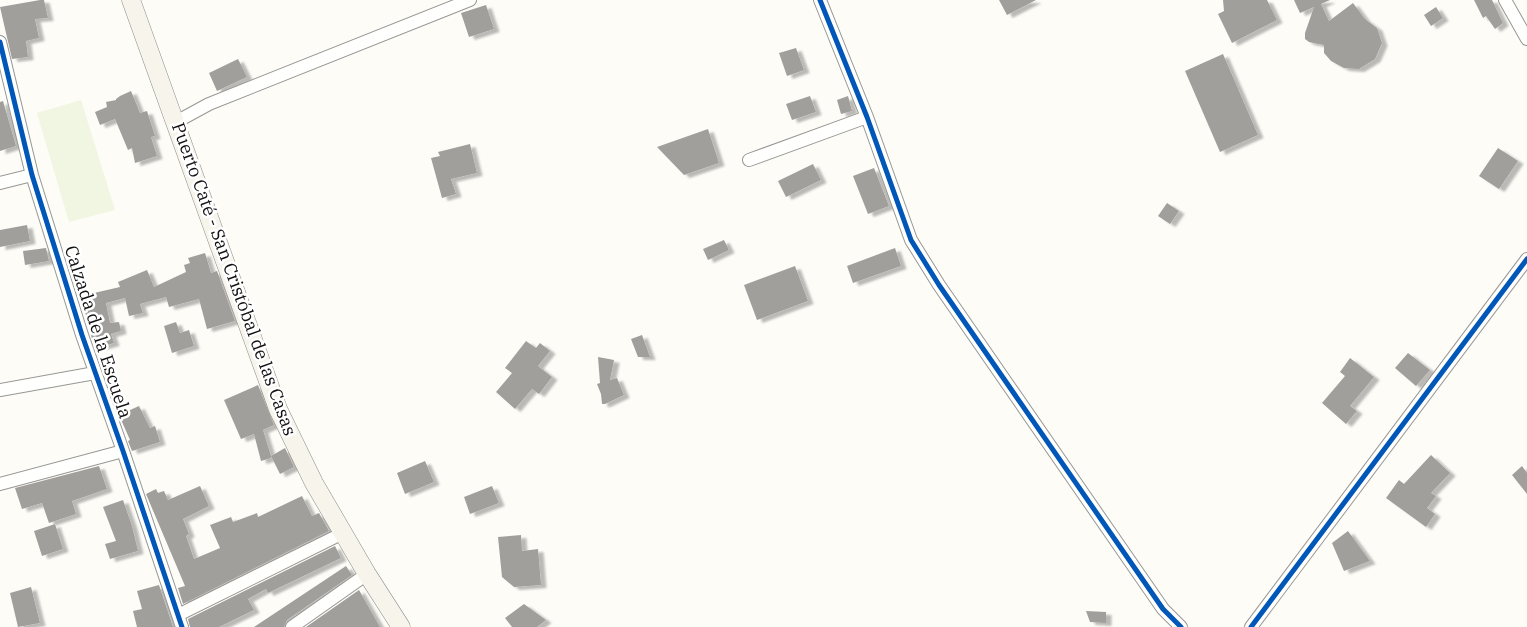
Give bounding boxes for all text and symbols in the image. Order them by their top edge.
street label: Puerto Caté - San Cristóbal de las Casas [167,119,302,439]
street label: Calzada de la Escuela [60,242,137,421]

